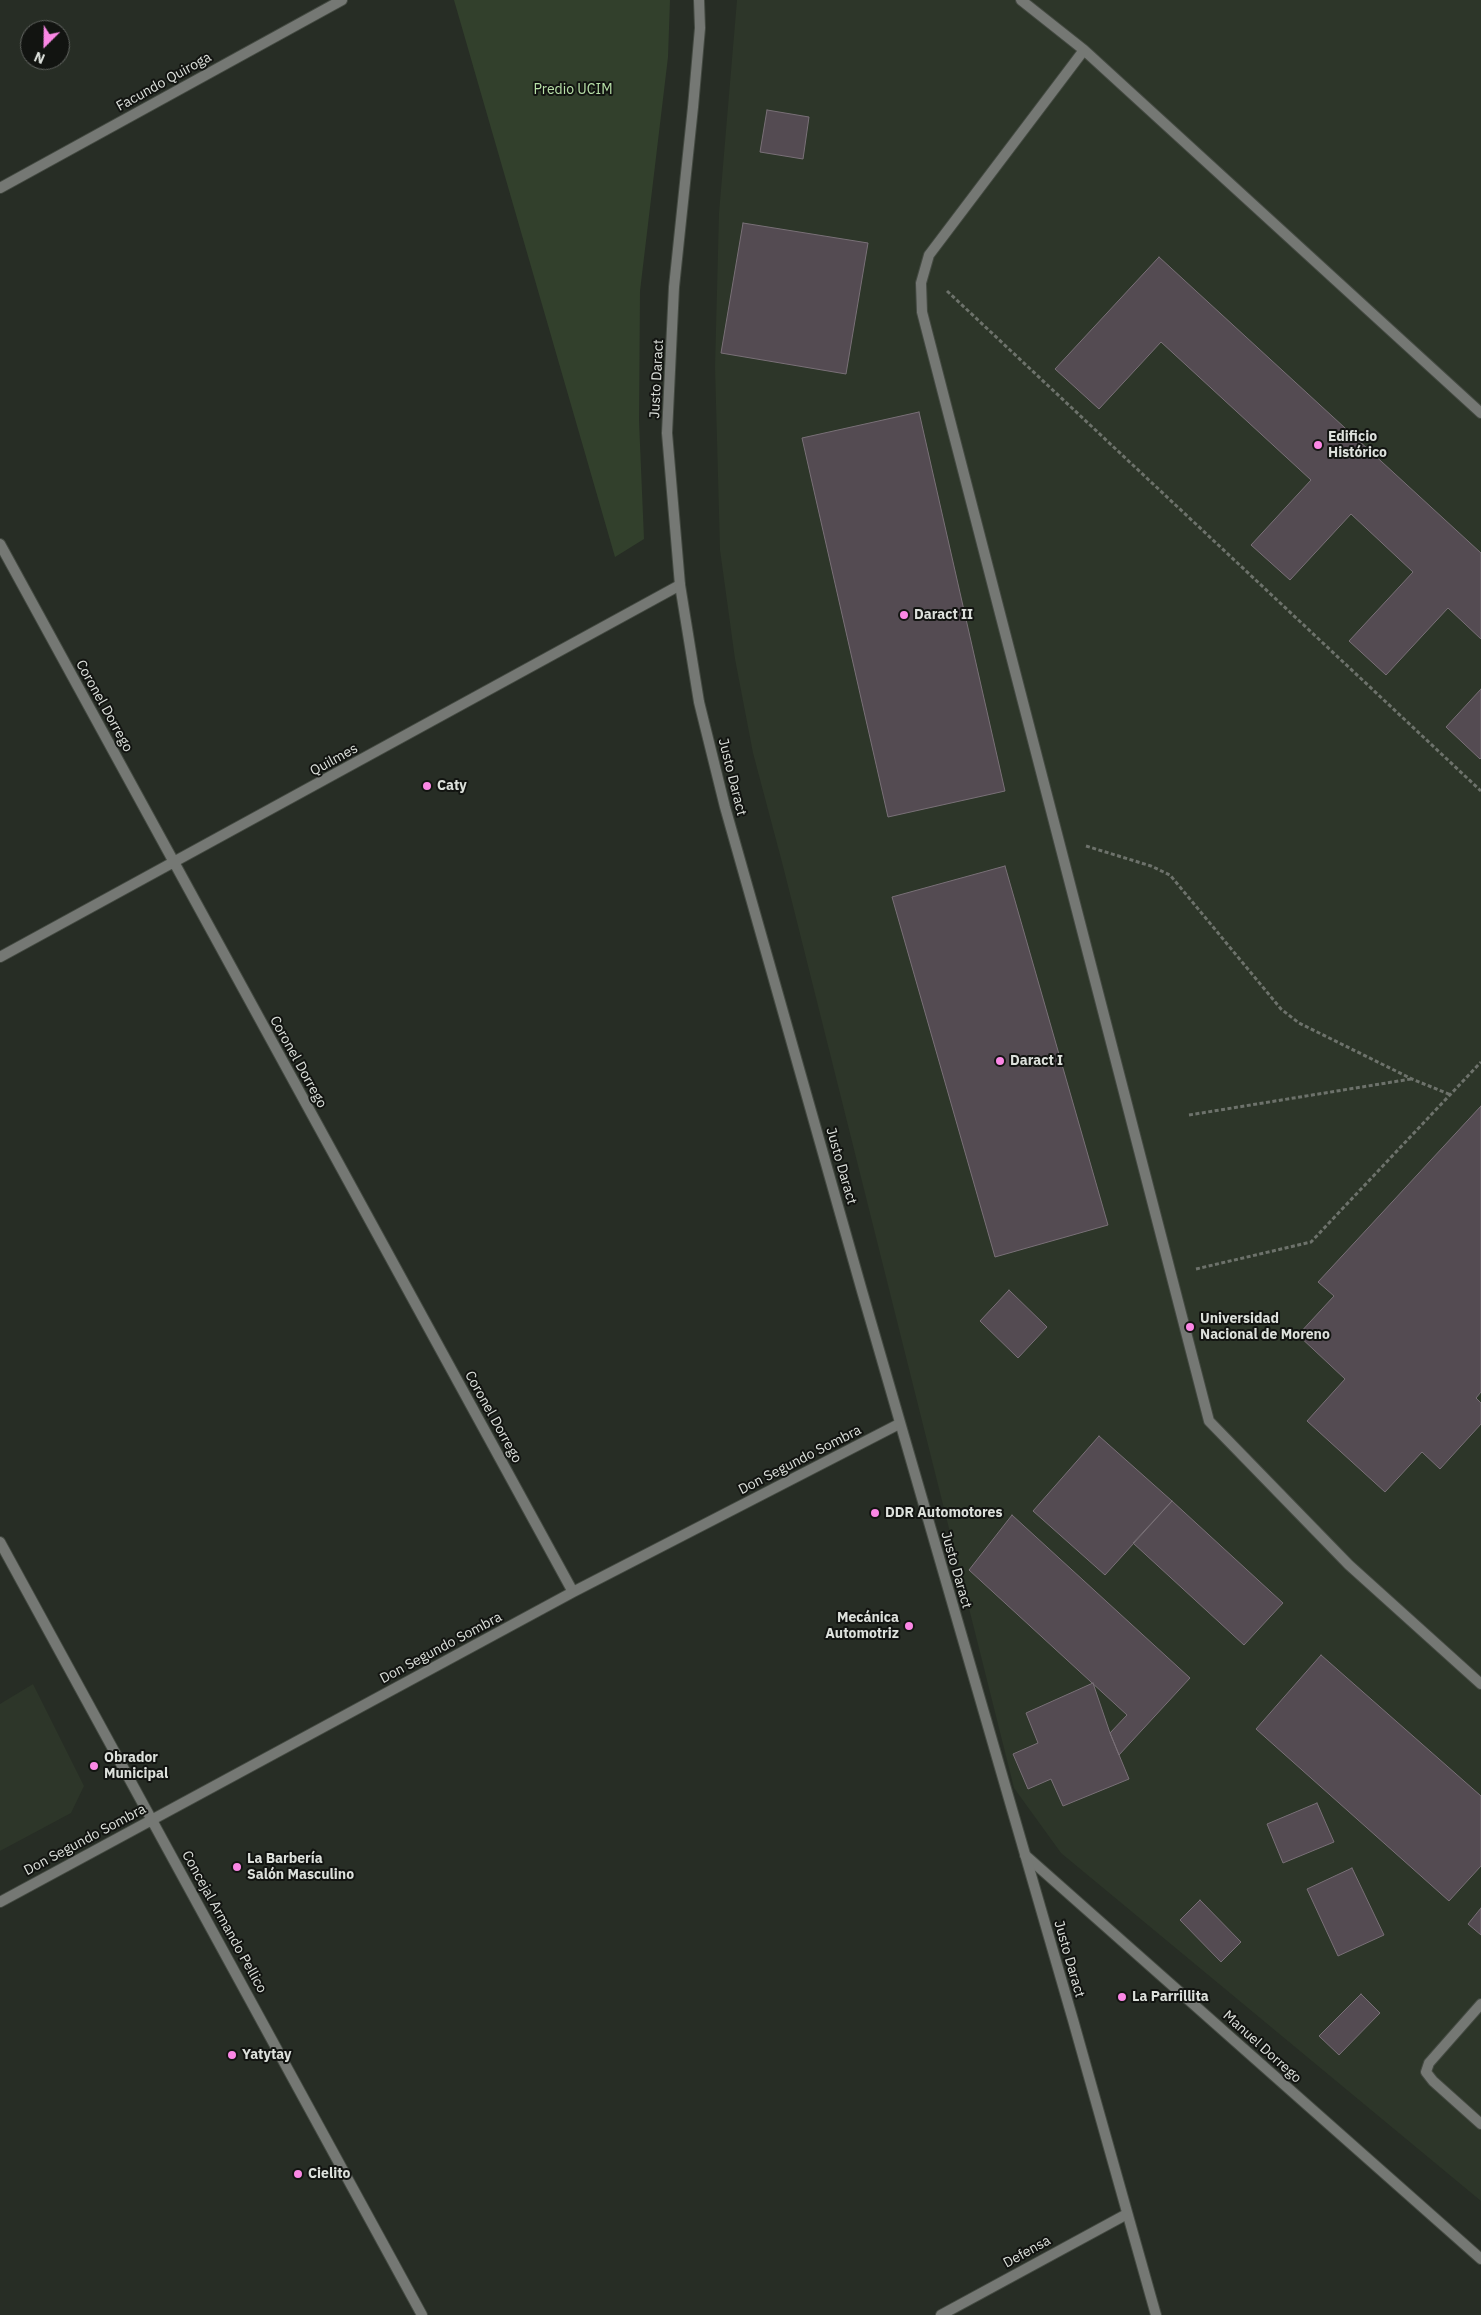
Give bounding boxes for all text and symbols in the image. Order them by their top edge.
north arrow [20,20,70,70]
text: N [31,48,48,68]
street label: Facundo Quiroga [114,49,214,115]
park label: Predio UCIM [533,82,613,98]
street label: Justo Daract [647,339,667,419]
place label: Edificio Histórico [1328,429,1387,462]
marker: Edificio Histórico [1312,439,1324,451]
place label: Daract II [914,607,973,623]
marker: Daract II [898,609,910,621]
street label: Coronel Dorrego [72,657,136,755]
street label: Justo Daract [714,737,750,817]
street label: Quilmes [307,740,361,780]
place label: Caty [437,778,467,794]
marker: Caty [421,780,433,792]
street label: Coronel Dorrego [266,1013,330,1111]
place label: Daract I [1010,1053,1063,1069]
marker: Daract I [994,1055,1006,1067]
street label: Justo Daract [822,1126,860,1206]
place label: Universidad Nacional de Moreno [1200,1311,1330,1344]
marker: Universidad Nacional de Moreno [1184,1321,1196,1333]
street label: Coronel Dorrego [461,1368,525,1466]
street label: Don Segundo Sombra [736,1422,864,1498]
place label: DDR Automotores [885,1505,1002,1521]
marker: DDR Automotores [869,1507,881,1519]
street label: Justo Daract [937,1530,975,1610]
street label: Don Segundo Sombra [377,1609,505,1687]
place label: Mecánica Automotriz [825,1610,899,1642]
marker: Mecánica Automotriz [903,1620,915,1632]
place label: Obrador Municipal [104,1750,168,1782]
marker: Obrador Municipal [88,1760,100,1772]
street label: Don Segundo Sombra [21,1801,149,1879]
street label: Concejal Armando Pellico [178,1848,270,1996]
place label: La Barbería Salón Masculino [247,1851,354,1884]
marker: La Barbería Salón Masculino [231,1861,243,1873]
street label: Justo Daract [1050,1919,1088,1999]
place label: La Parrillita [1132,1989,1209,2005]
marker: La Parrillita [1116,1991,1128,2003]
street label: Manuel Dorrego [1219,2007,1305,2087]
place label: Yatytay [242,2047,292,2063]
marker: Yatytay [226,2049,238,2061]
place label: Cielito [308,2166,350,2182]
marker: Cielito [292,2168,304,2180]
street label: Defensa [1000,2232,1054,2272]

